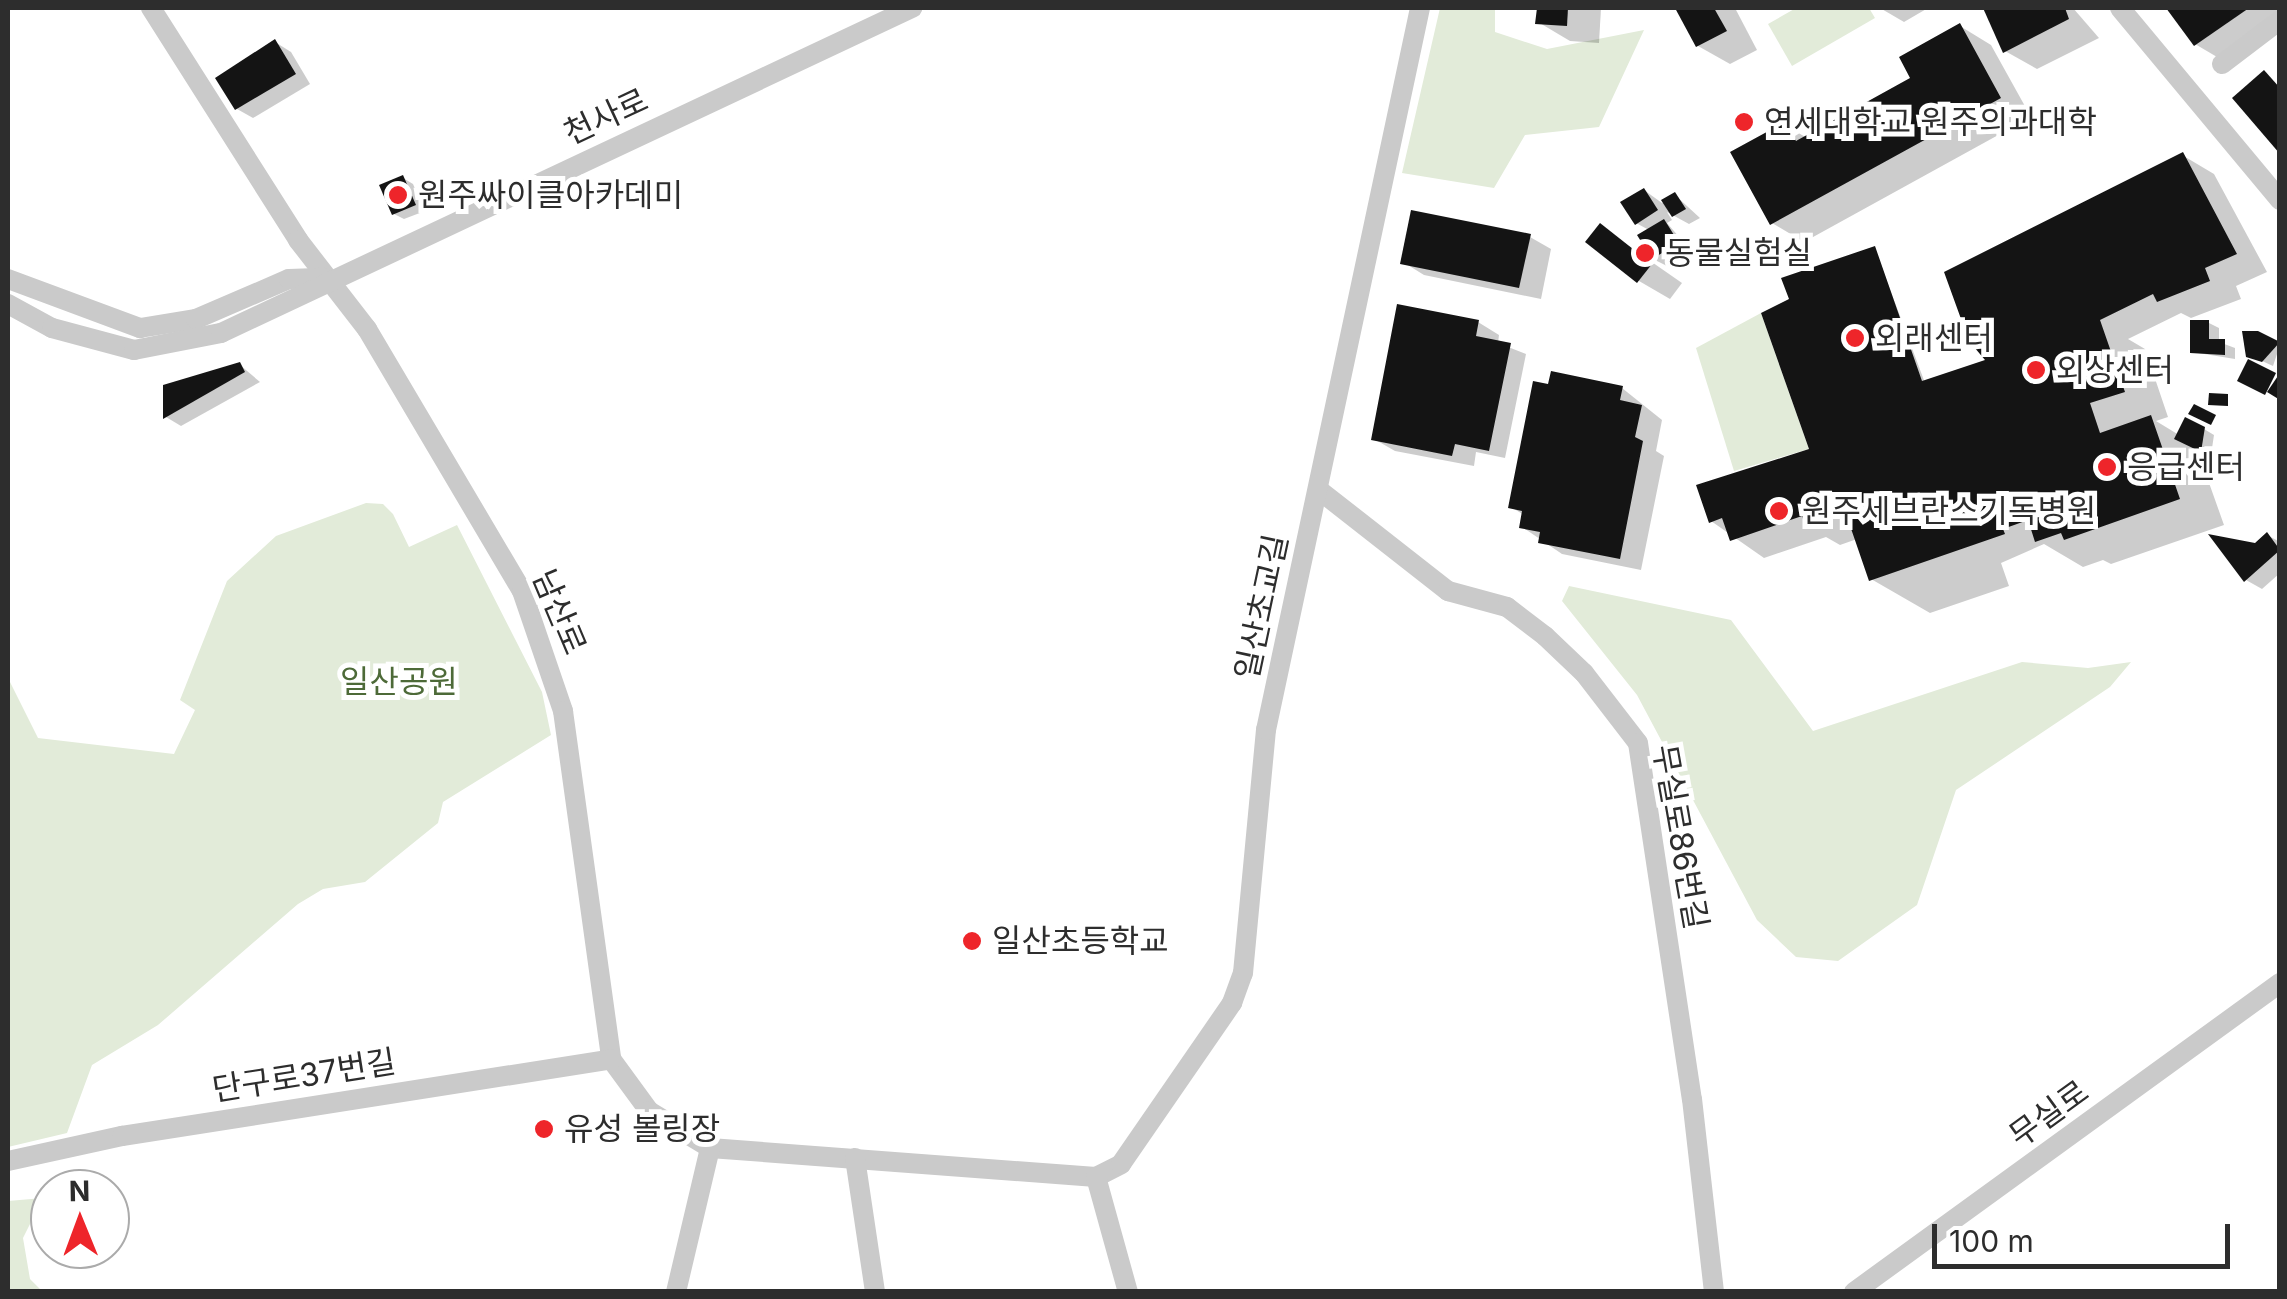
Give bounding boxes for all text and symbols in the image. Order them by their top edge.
street label: 천사로 [558,81,654,153]
place label: 연세대학교 원주의과대학 [1764,103,2097,141]
marker: 연세대학교 원주의과대학 [1733,111,1755,133]
place label: 원주싸이클아카데미 [418,176,683,214]
marker: 원주싸이클아카데미 [387,184,409,206]
place label: 동물실험실 [1665,234,1812,272]
marker: 동물실험실 [1634,242,1656,264]
place label: 외래센터 [1875,319,1993,357]
marker: 외래센터 [1844,327,1866,349]
place label: 외상센터 [2056,351,2174,389]
marker: 외상센터 [2025,359,2047,381]
place label: 응급센터 [2127,448,2245,486]
marker: 응급센터 [2096,456,2118,478]
place label: 원주세브란스기독병원 [1802,492,2096,530]
marker: 원주세브란스기독병원 [1766,498,1792,524]
street label: 일산초교길 [1228,531,1296,683]
street label: 남산로 [524,564,594,660]
park label: 일산공원 [340,663,458,701]
street label: 무실로86번길 [1645,742,1715,932]
place label: 일산초등학교 [992,922,1169,960]
marker: 일산초등학교 [961,930,983,952]
street label: 단구로37번길 [210,1043,398,1109]
street label: 무실로 [2002,1073,2096,1155]
place label: 유성 볼링장 [564,1110,720,1148]
marker: 유성 볼링장 [533,1118,555,1140]
north arrow [30,1169,130,1269]
text: N [69,1174,90,1208]
scale bar [1937,1204,2234,1266]
text: 100 m [1949,1223,2034,1259]

